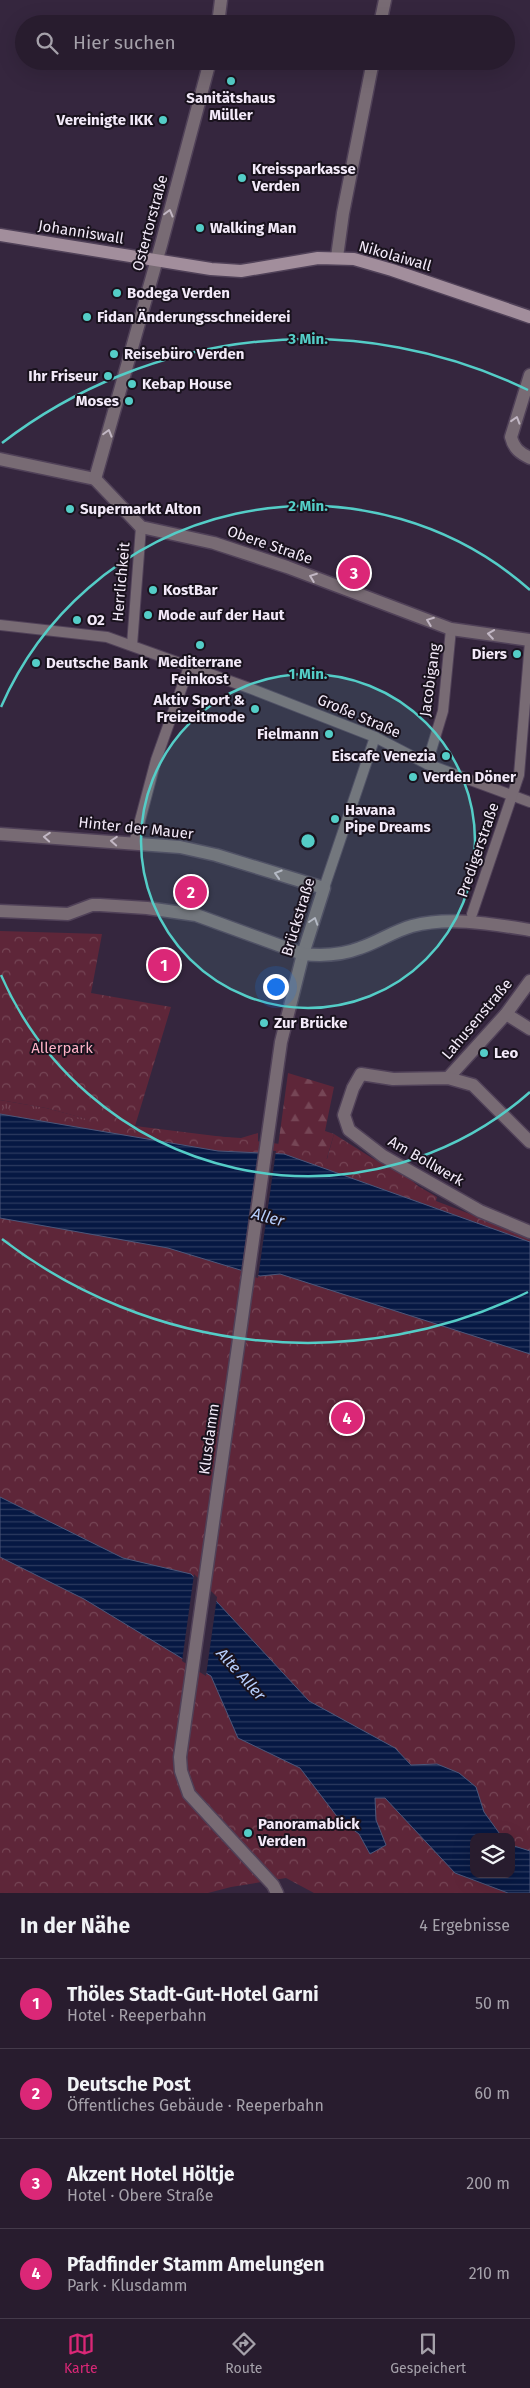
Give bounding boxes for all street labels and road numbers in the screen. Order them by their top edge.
street label: Ostertorstraße [128,173,172,273]
street label: Johanniswall [37,216,126,248]
street label: Nikolaiwall [357,237,434,275]
street label: Obere Straße [225,522,315,568]
street label: Herrlichkeit [109,541,133,623]
street label: Jacobigang [416,642,444,718]
street label: Große Straße [315,690,403,742]
street label: Predigerstraße [453,800,503,900]
street label: Hinter der Mauer [77,813,195,843]
street label: Brückstraße [278,875,318,959]
street label: Lahusenstraße [438,975,516,1063]
street label: Am Bollwerk [385,1132,467,1190]
street label: Klusdamm [195,1402,223,1476]

